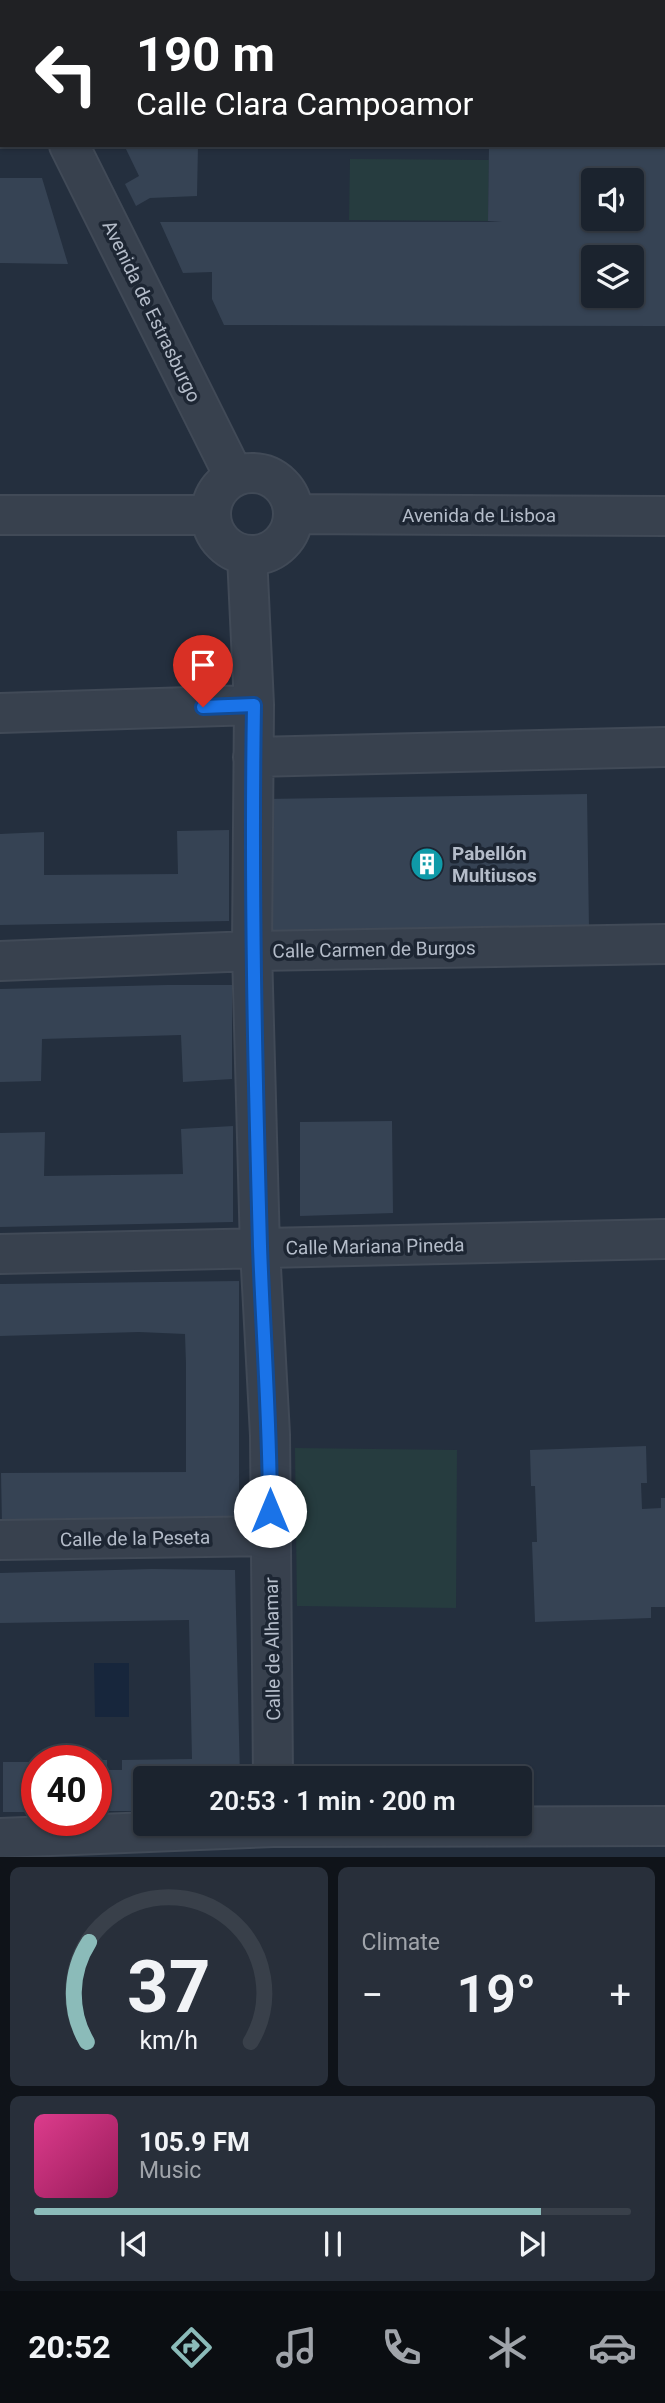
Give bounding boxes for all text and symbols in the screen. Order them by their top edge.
text: 190 m [136,26,275,83]
icon: left [21,28,112,119]
text: Calle Clara Campoamor [136,85,473,123]
map controls [581,168,644,308]
button: sound [581,168,644,231]
street label: Avenida de Estrasburgo [98,217,206,406]
button: layers [581,245,644,308]
street label: Avenida de Lisboa [402,504,556,527]
pin [173,635,233,707]
icon: arrive [184,646,222,684]
place label: Pabellón Multiusos [452,842,537,887]
building icon: Pabellón Multiusos [408,845,446,883]
street label: Calle Carmen de Burgos [272,936,476,963]
street label: Calle Mariana Pineda [285,1233,465,1260]
position arrow [233,1474,307,1548]
street label: Calle de la Peseta [60,1526,210,1551]
street label: Calle de Alhamar [260,1576,285,1721]
speed limit sign: 40 [21,1745,112,1836]
text: 20:53 · 1 min · 200 m [209,1786,456,1816]
text: Climate [362,1929,440,1956]
text: 37 [127,1945,211,2031]
text: 19° [457,1964,536,2025]
text: − [362,1973,383,2017]
text: + [609,1973,631,2017]
text: km/h [139,2026,198,2055]
text: 105.9 FM [139,2127,250,2157]
text: Music [139,2157,201,2184]
icon: previous [115,2225,153,2263]
icon: pause [314,2225,352,2263]
icon: next [513,2225,551,2263]
icon: directions [167,2323,216,2372]
icon: music [272,2323,321,2372]
icon: phone [377,2323,426,2372]
icon: climate [483,2323,532,2372]
icon: car [588,2323,637,2372]
text: 20:52 [28,2328,111,2366]

